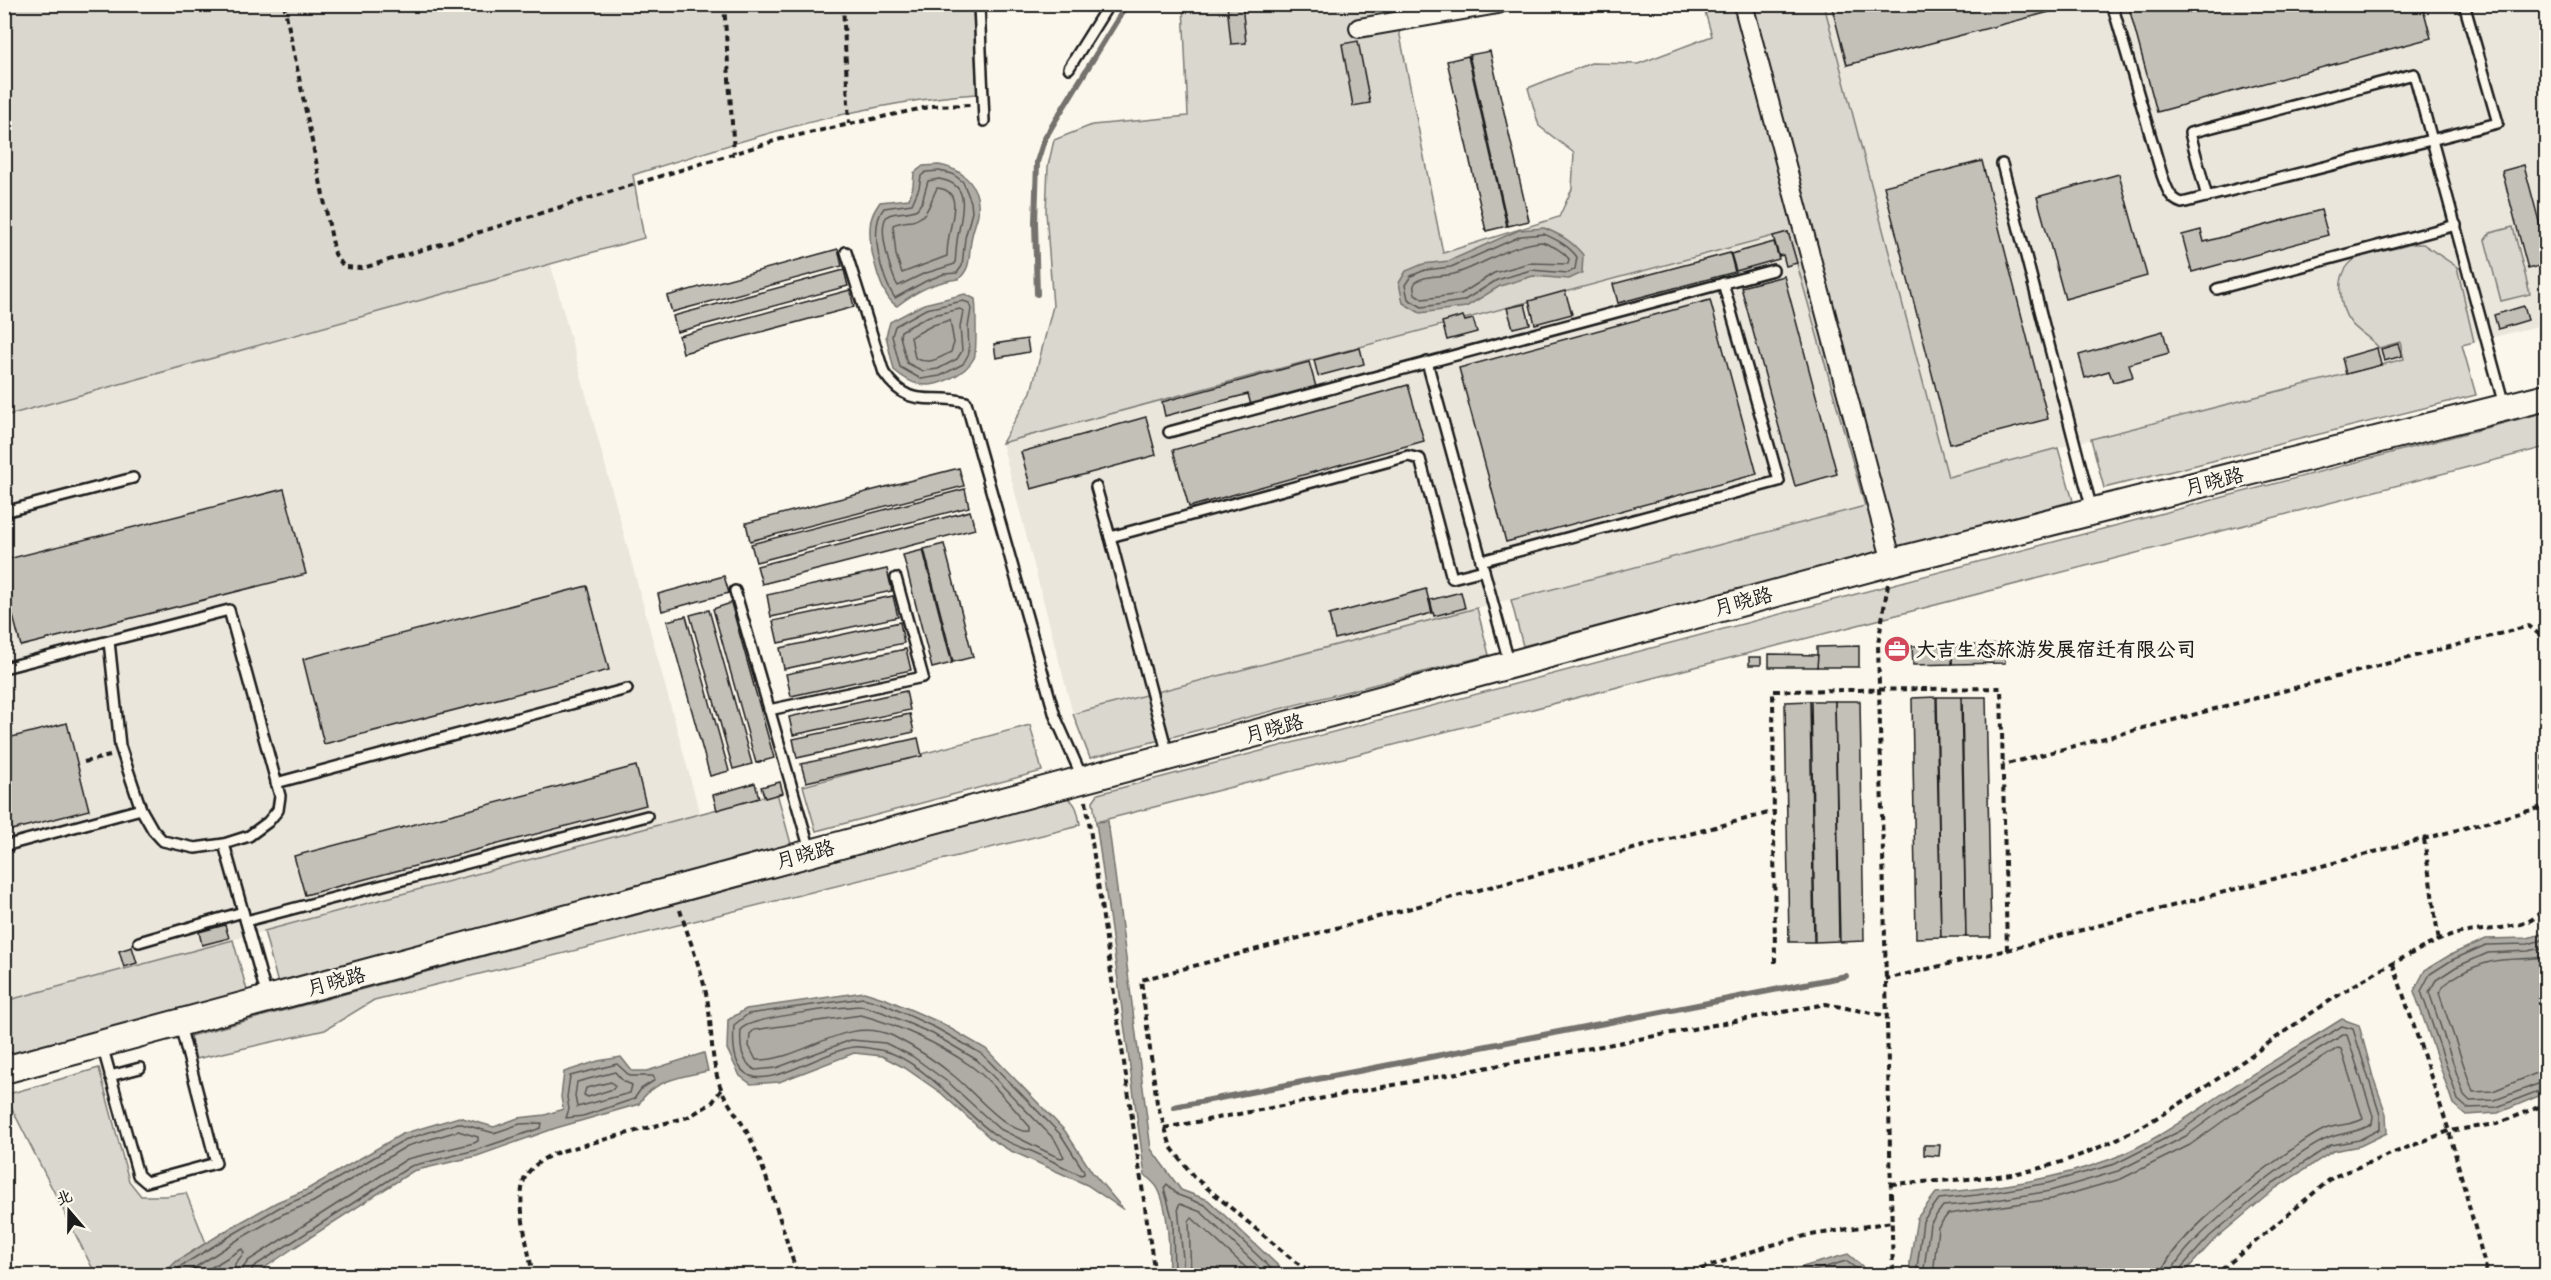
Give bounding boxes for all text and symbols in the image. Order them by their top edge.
street label: 月晓路 [2181,457,2248,506]
street label: 月晓路 [1710,577,1778,626]
place label: 大吉生态旅游发展宿迁有限公司 [1916,632,2196,667]
office icon: 大吉生态旅游发展宿迁有限公司 [1882,634,1912,664]
street label: 月晓路 [1241,704,1309,753]
street label: 月晓路 [772,830,840,879]
street label: 月晓路 [303,957,371,1006]
north arrow [39,1181,99,1241]
text: 北 [52,1181,77,1214]

